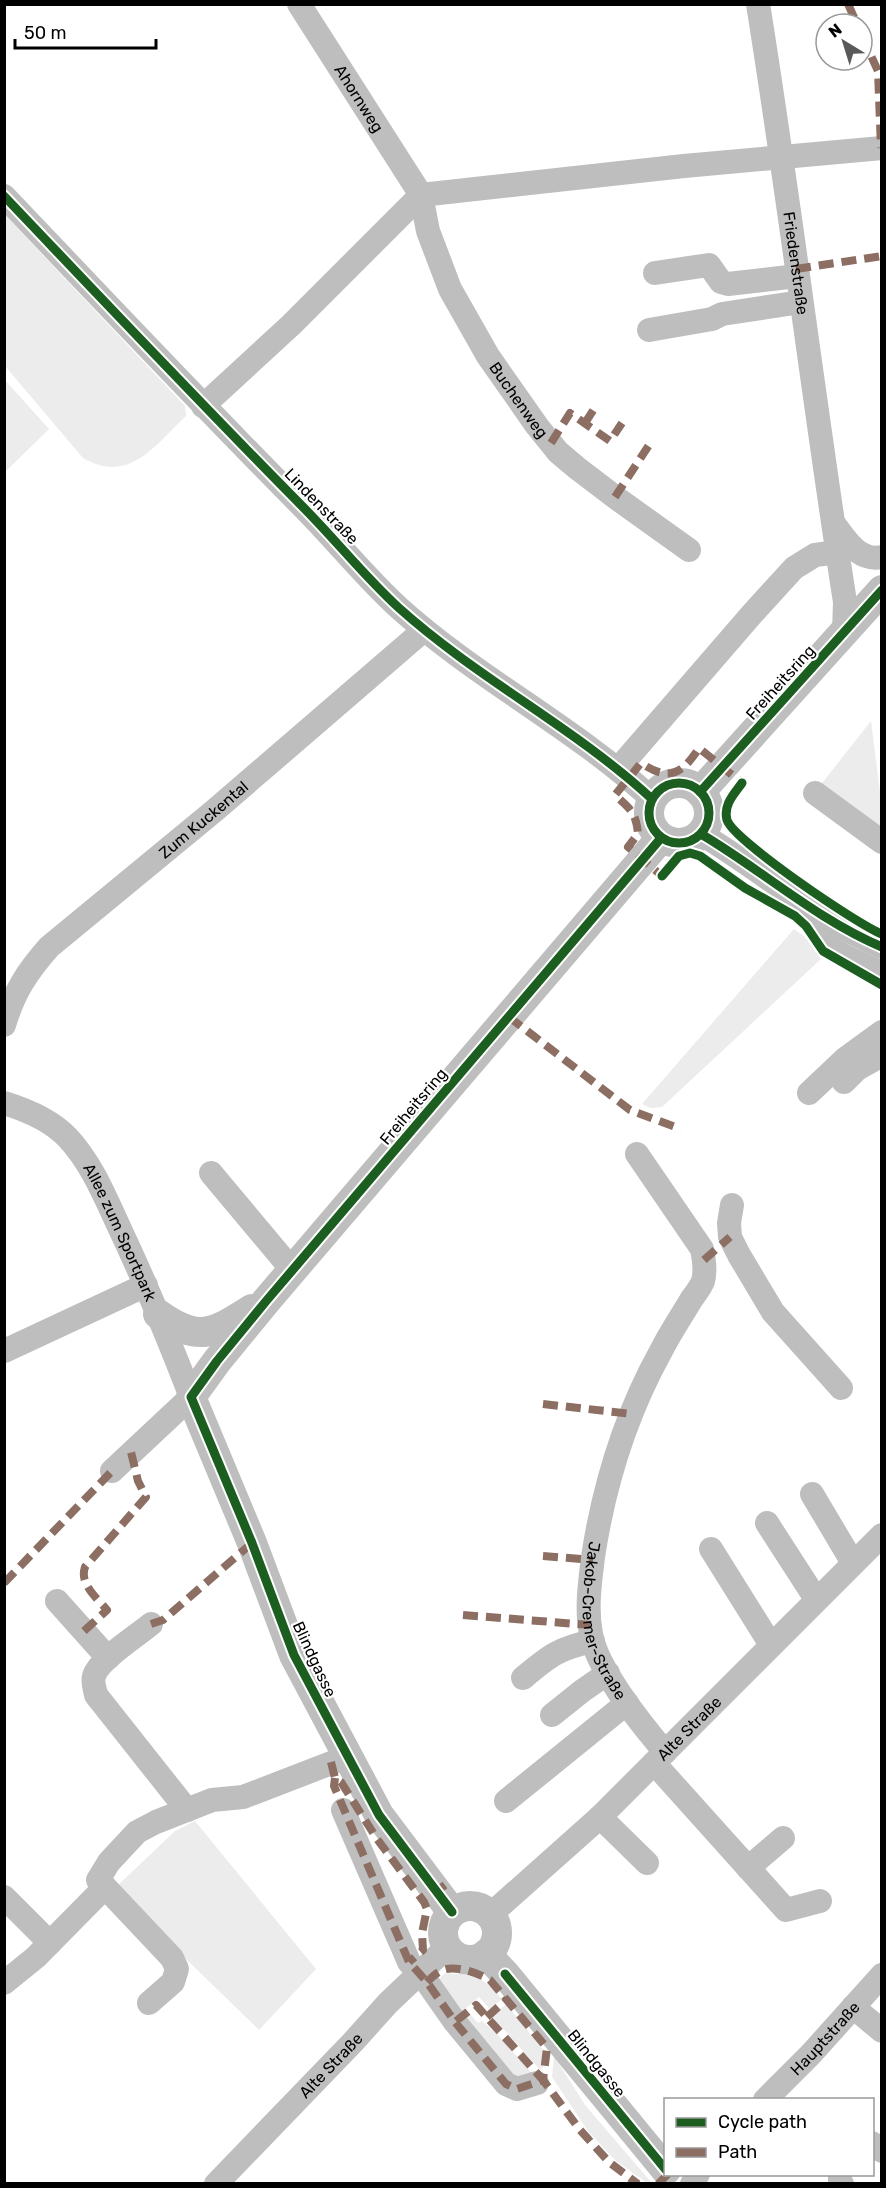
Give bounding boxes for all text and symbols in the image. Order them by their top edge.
scale bar [15,12,156,50]
north arrow [814,12,874,72]
text: N [825,20,845,42]
text: 50 m [24,22,67,44]
street label: Ahornweg [330,61,387,136]
street label: Friedenstraße [779,210,812,316]
street label: Buchenweg [485,358,552,442]
street label: Lindenstraße [281,464,363,548]
street label: Freiheitsring [742,641,819,724]
street label: Zum Kuckental [155,777,252,862]
street label: Freiheitsring [376,1064,451,1148]
street label: Allee zum Sportpark [79,1160,160,1305]
street label: Jakob-Cremer-Straße [579,1540,630,1703]
street label: Blindgasse [289,1618,340,1700]
street label: Alte Straße [653,1692,725,1765]
street label: Hauptstraße [786,1998,864,2079]
street label: Blindgasse [564,2026,630,2101]
street label: Alte Straße [295,2029,367,2102]
legend [664,2098,874,2176]
text: Cycle path [718,2111,807,2133]
text: Path [718,2141,757,2163]

